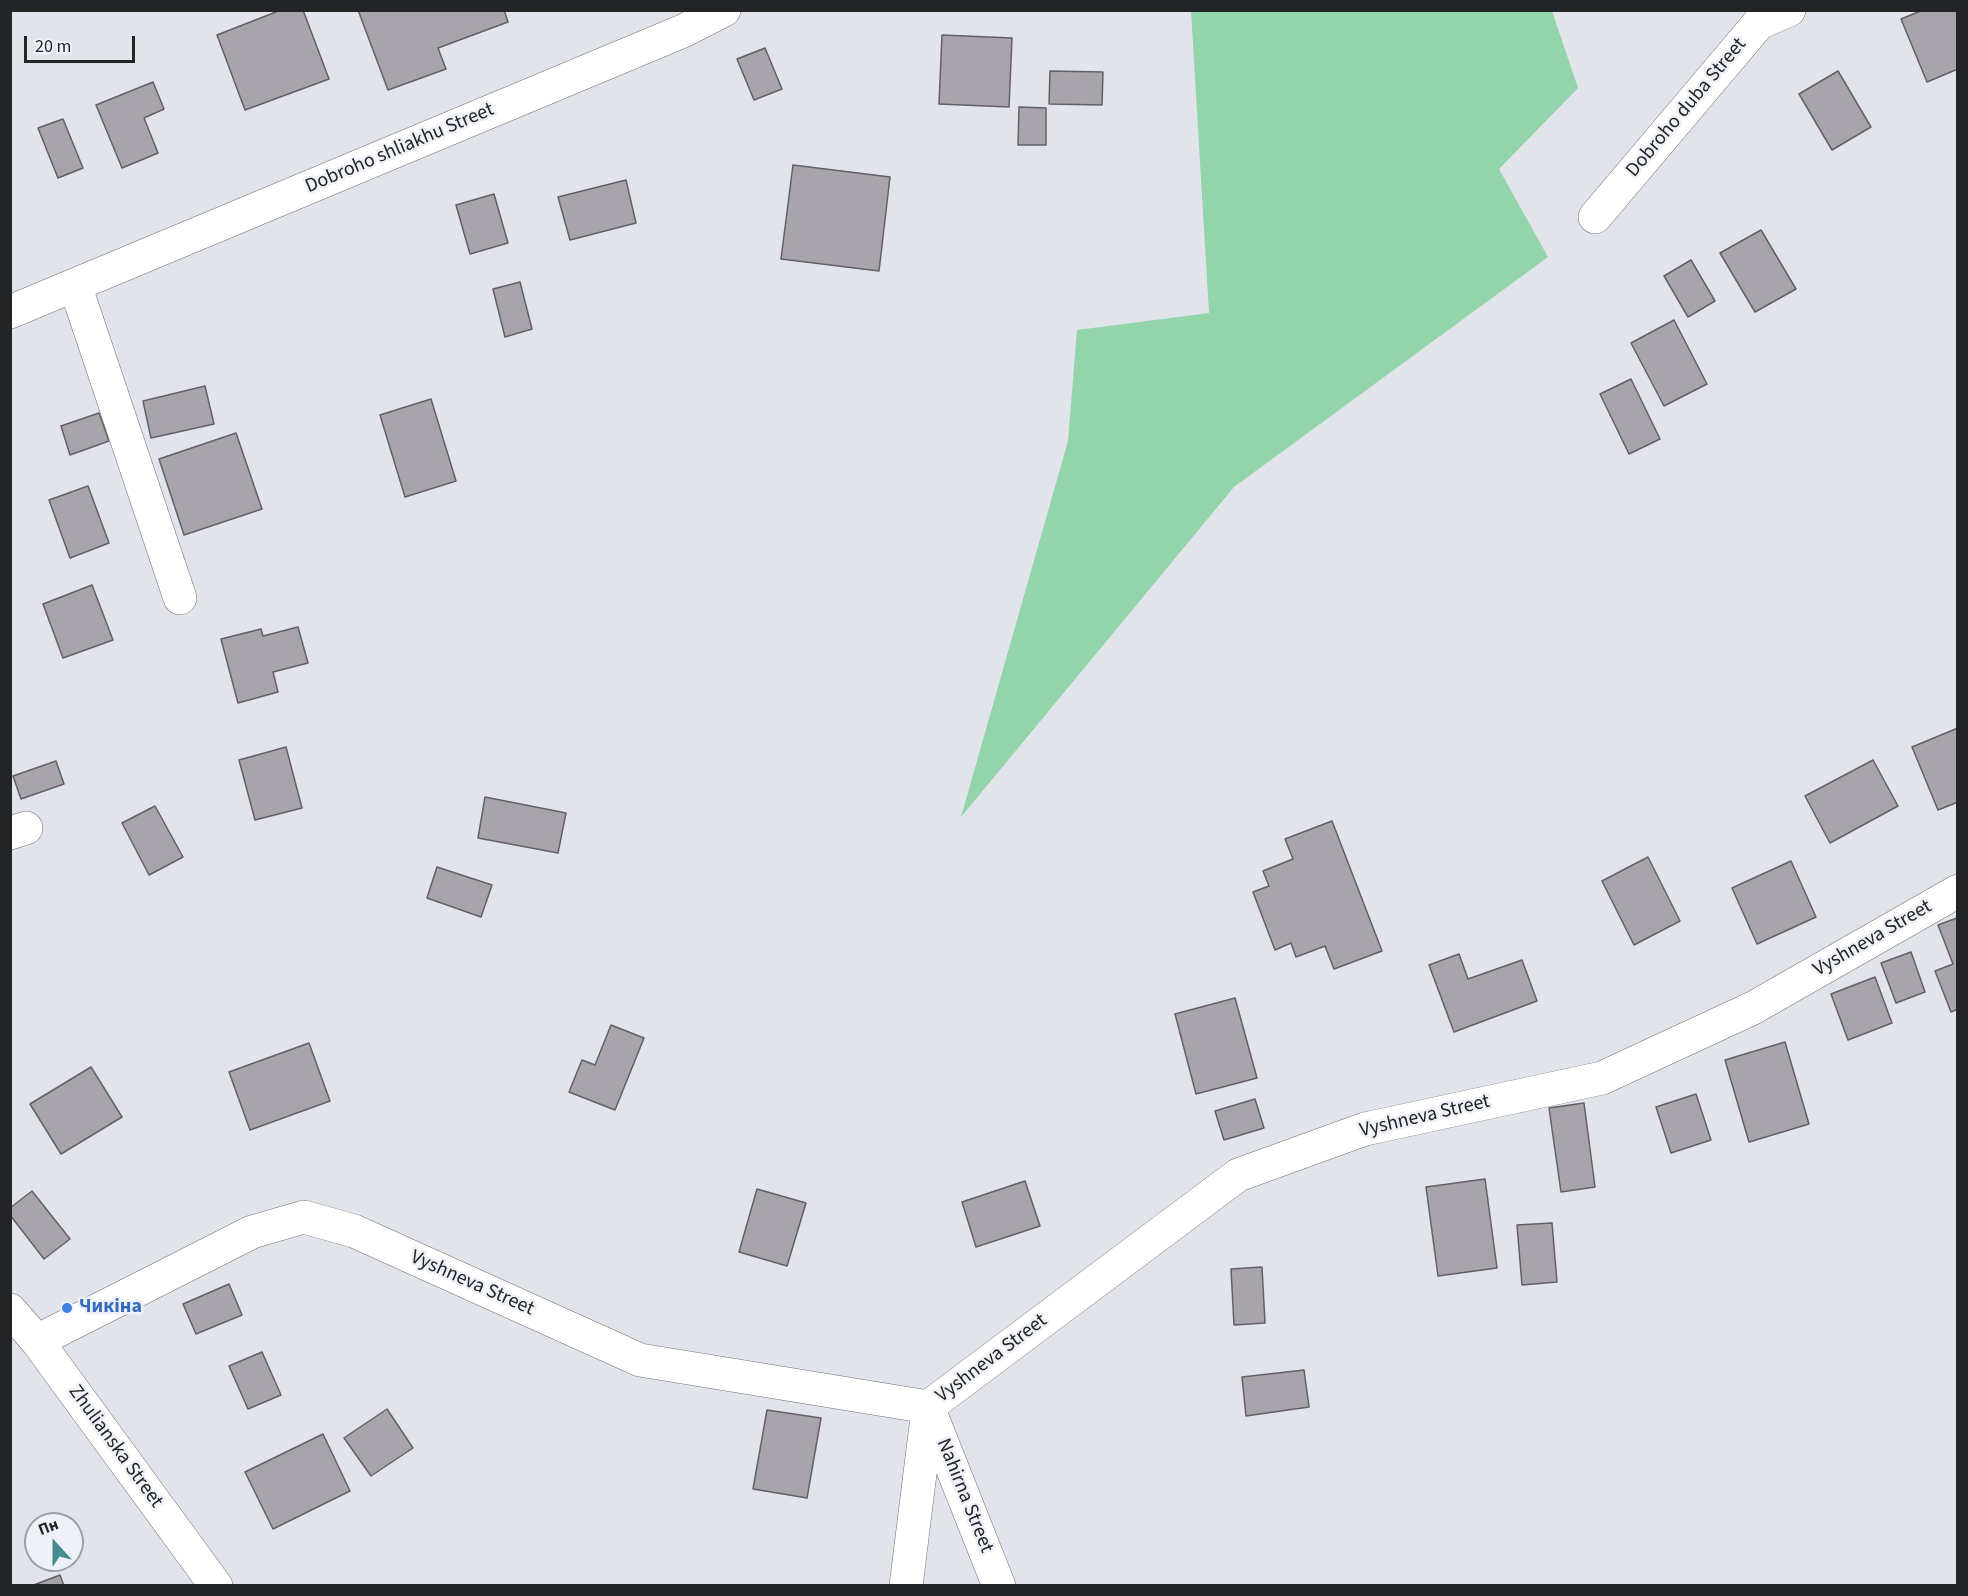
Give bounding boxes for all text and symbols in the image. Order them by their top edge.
scale bar [27,24,138,62]
street label: Dobroho duba Street [1622,33,1752,183]
text: 20 m [35,34,71,59]
street label: Dobroho shliakhu Street [302,98,498,200]
street label: Vyshneva Street [1809,895,1937,983]
street label: Vyshneva Street [1358,1090,1492,1144]
street label: Vyshneva Street [406,1246,538,1322]
place label: Чикіна [79,1296,142,1320]
marker: Чикіна [60,1301,74,1315]
street label: Vyshneva Street [932,1309,1052,1409]
street label: Zhulianska Street [62,1381,168,1513]
street label: Nahirna Street [930,1435,998,1557]
north arrow [24,1512,84,1572]
text: Пн [35,1513,62,1541]

